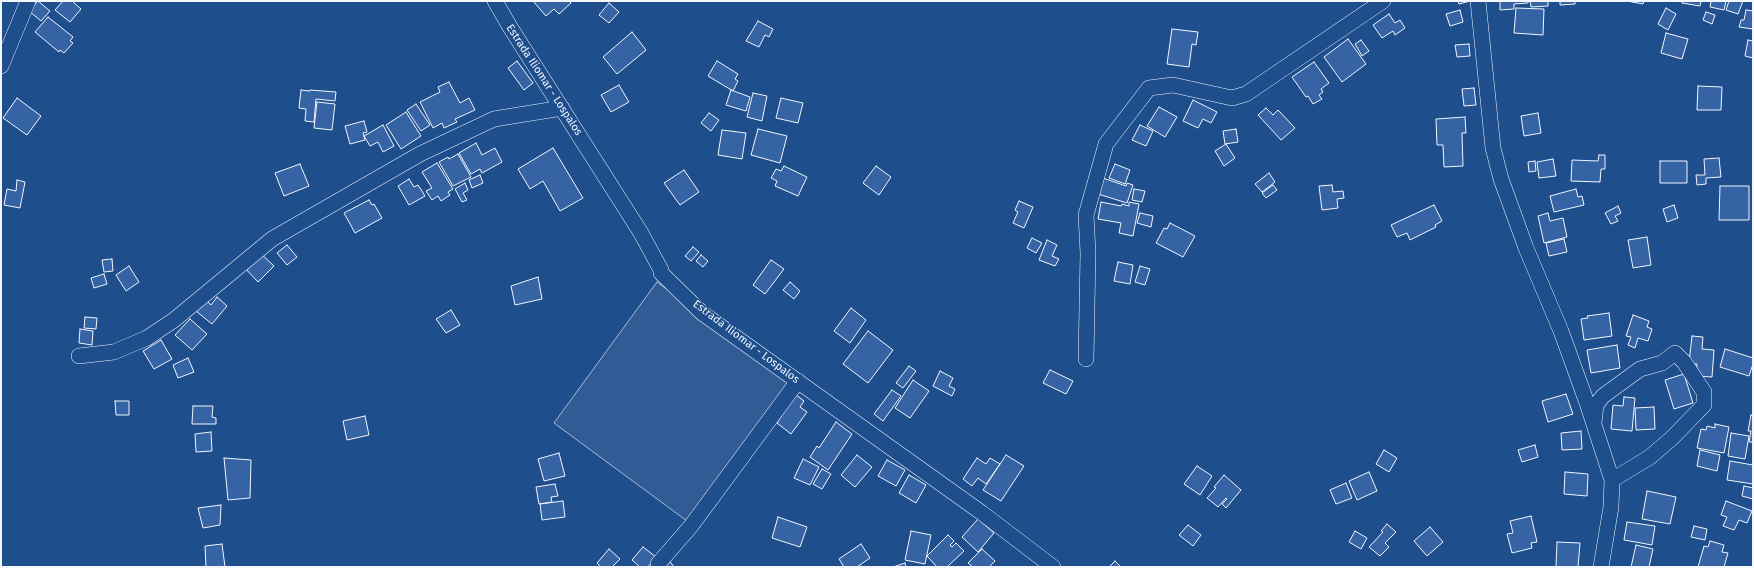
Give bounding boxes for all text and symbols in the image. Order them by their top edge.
street label: Estrada Iliomar - Lospalos [503,22,585,138]
street label: Estrada Iliomar - Lospalos [690,298,802,386]

